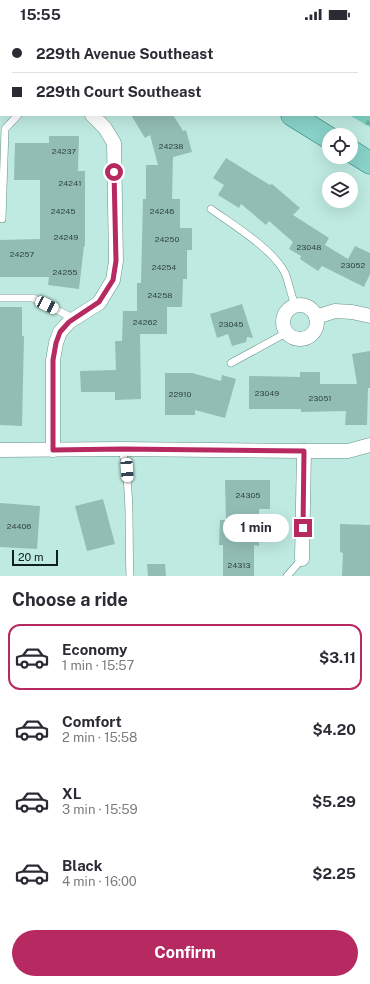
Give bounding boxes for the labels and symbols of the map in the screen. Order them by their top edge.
house number: 24238 [159,141,183,151]
house number: 24237 [52,146,76,156]
route start [105,163,123,181]
house number: 24241 [59,178,81,188]
house number: 24245 [51,206,75,216]
house number: 24246 [150,206,174,216]
house number: 24249 [54,232,78,242]
house number: 24250 [155,234,179,244]
house number: 23048 [297,242,321,252]
house number: 24257 [10,249,34,259]
house number: 23052 [341,260,366,270]
house number: 24254 [152,262,176,272]
house number: 24255 [53,267,77,277]
house number: 24258 [148,290,172,300]
car [34,294,60,316]
house number: 24262 [133,317,157,327]
house number: 23045 [219,319,243,329]
house number: 23049 [255,388,279,398]
house number: 22910 [169,389,191,399]
house number: 23051 [308,393,332,403]
car [120,458,134,482]
house number: 24305 [236,490,260,500]
callout: 1 min [223,514,289,542]
route end [294,519,312,537]
house number: 24406 [7,521,31,531]
scale bar [12,548,58,567]
house number: 24313 [227,560,251,570]

